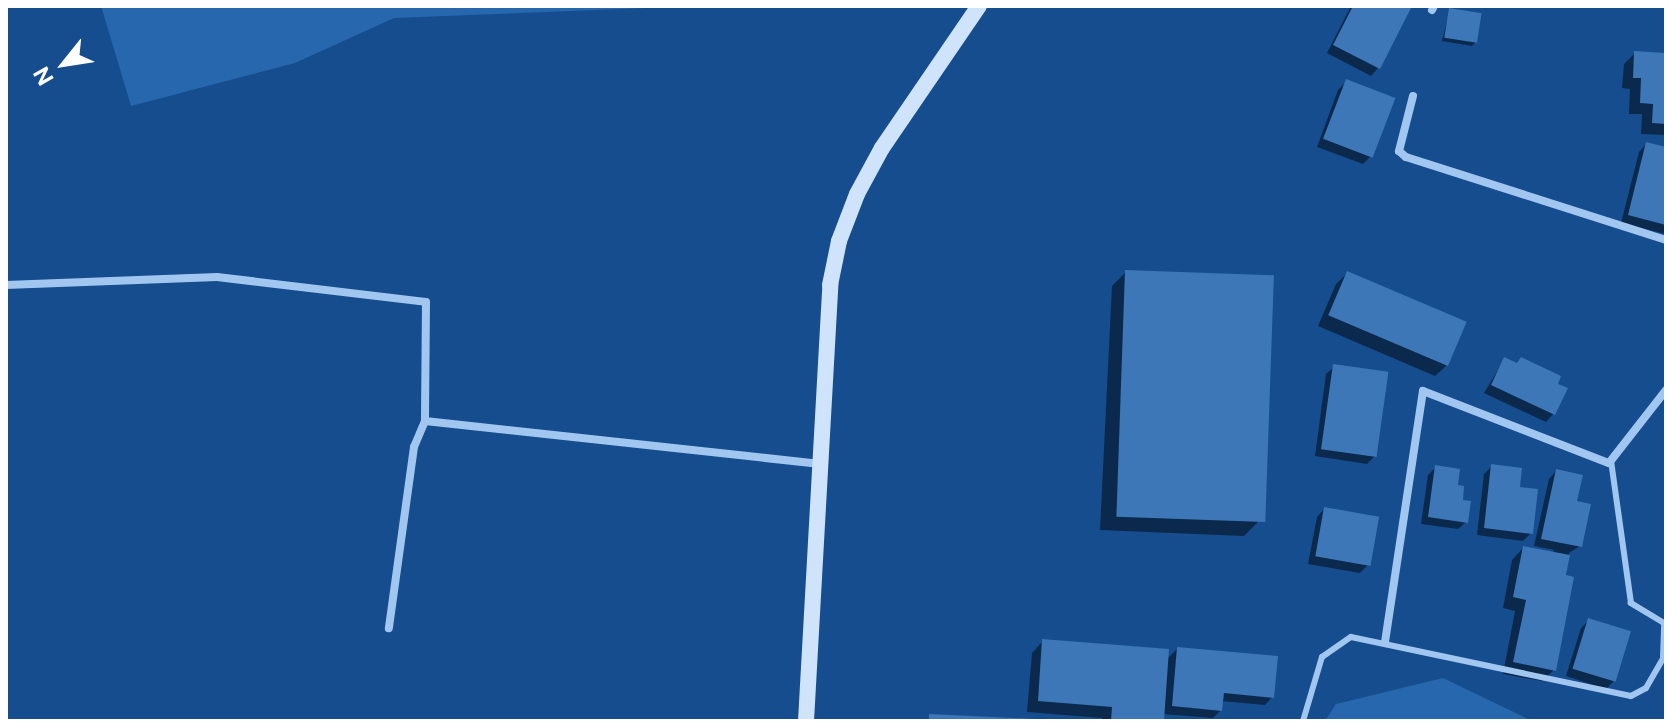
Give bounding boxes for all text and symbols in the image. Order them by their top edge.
north arrow [24,24,104,104]
text: N [28,62,59,90]

